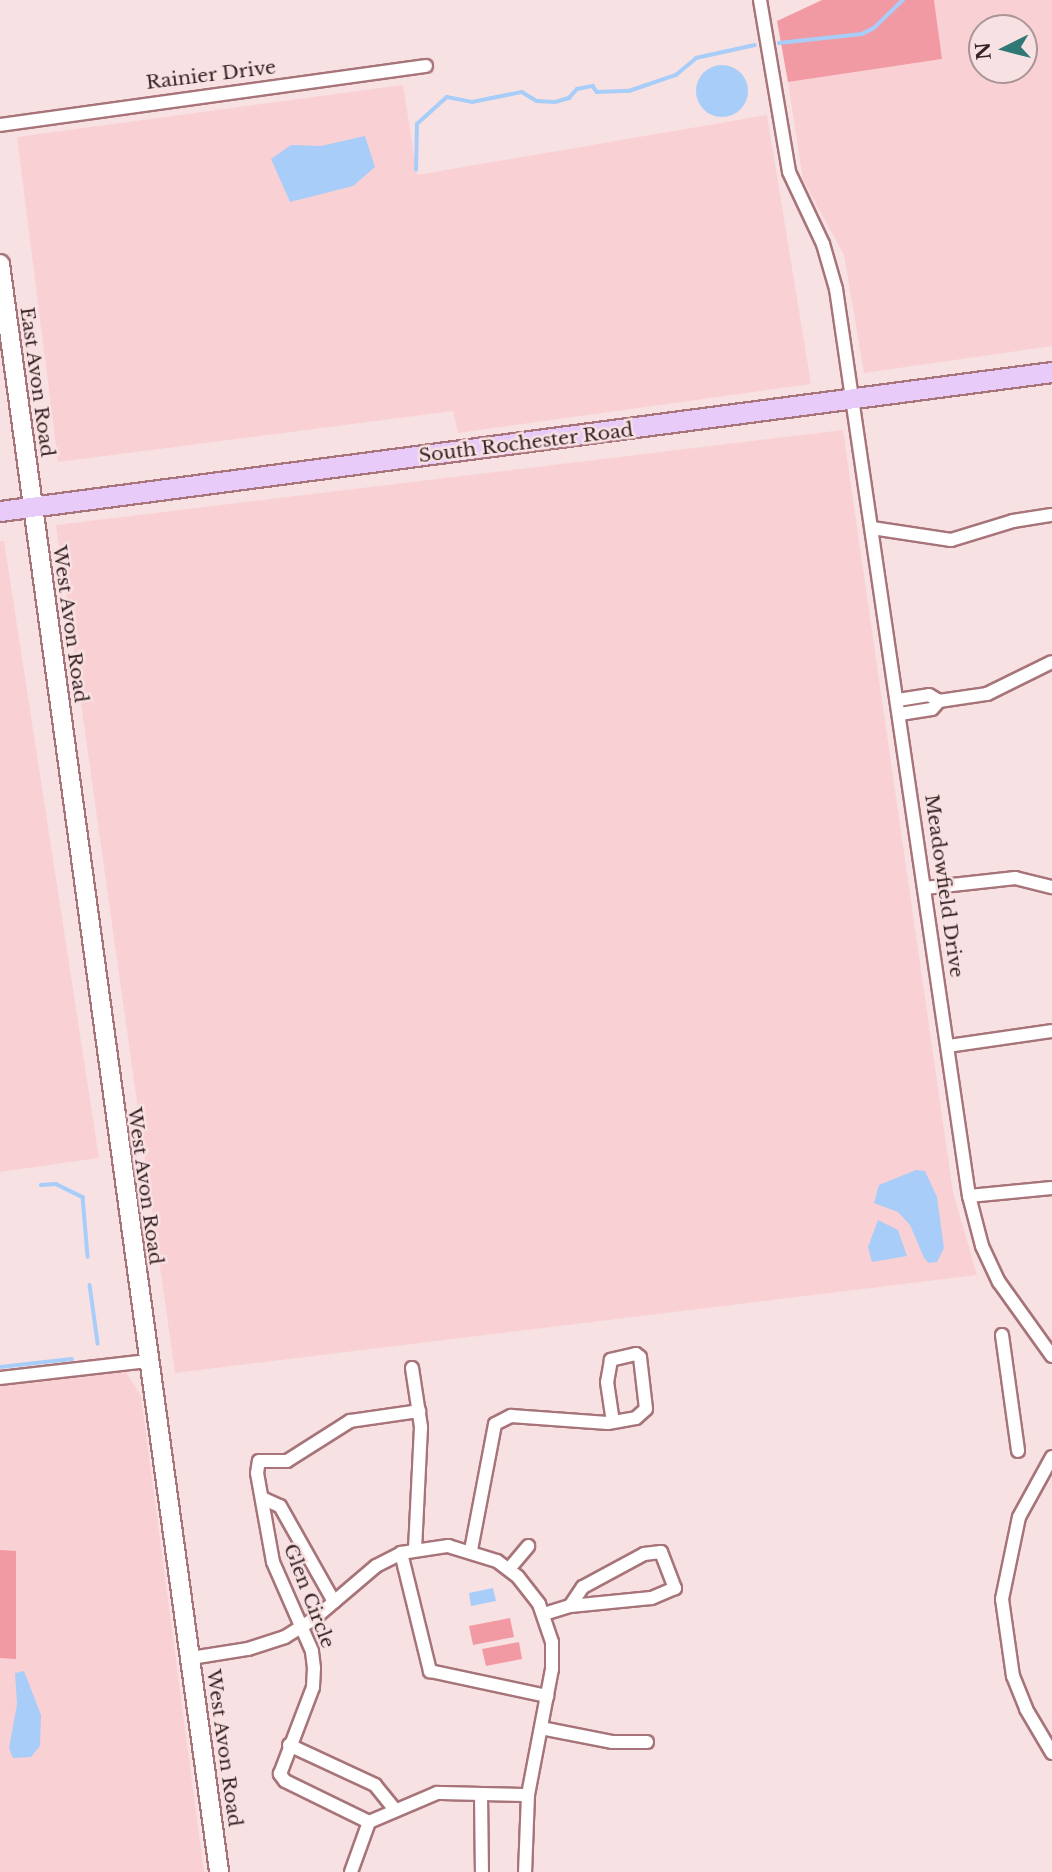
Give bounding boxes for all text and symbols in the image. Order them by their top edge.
north arrow [968,14,1038,84]
text: N [971,41,996,61]
street label: Rainier Drive [144,56,278,94]
street label: East Avon Road [15,305,59,459]
street label: South Rochester Road [417,419,635,467]
street label: West Avon Road [48,544,92,704]
street label: Meadowfield Drive [920,793,968,979]
street label: West Avon Road [123,1106,167,1266]
street label: Glen Circle [279,1541,339,1651]
street label: West Avon Road [202,1668,246,1828]

